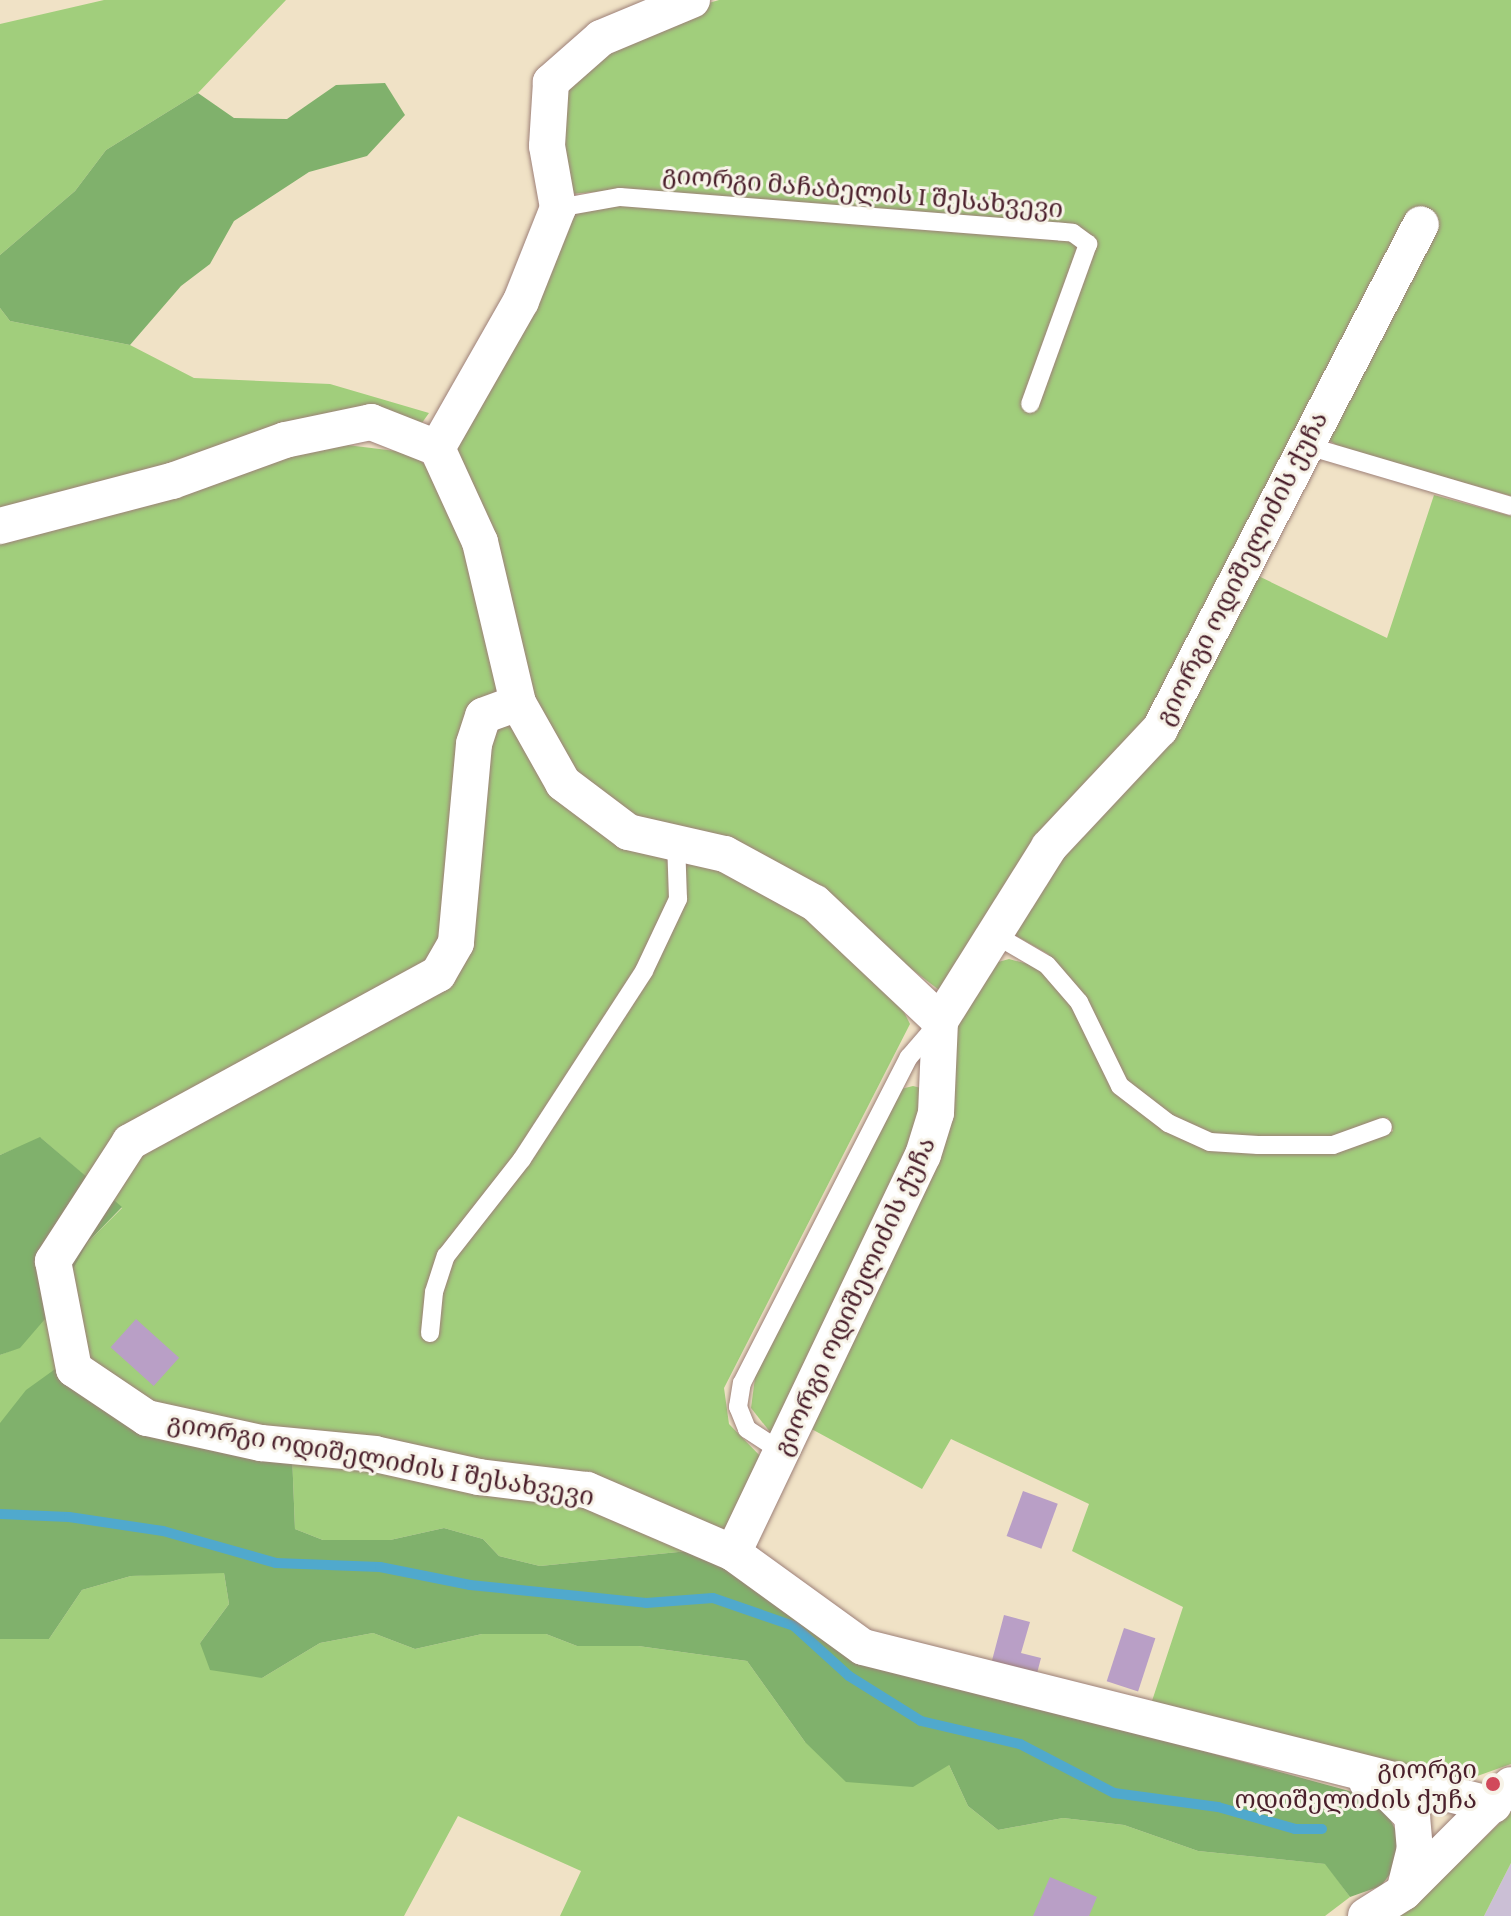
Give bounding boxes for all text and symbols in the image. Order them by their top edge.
street label: გიორგი მაჩაბელის I შესახვევი [661,158,1065,224]
street label: გიორგი ოდიშელიძის ქუჩა [1148,406,1334,730]
street label: გიორგი ოდიშელიძის ქუჩა [766,1132,942,1460]
street label: გიორგი ოდიშელიძის I შესახვევი [165,1406,597,1512]
place label: გიორგი ოდიშელიძის ქუჩა [1235,1753,1477,1814]
marker: გიორგი ოდიშელიძის ქუჩა [1484,1775,1502,1793]

